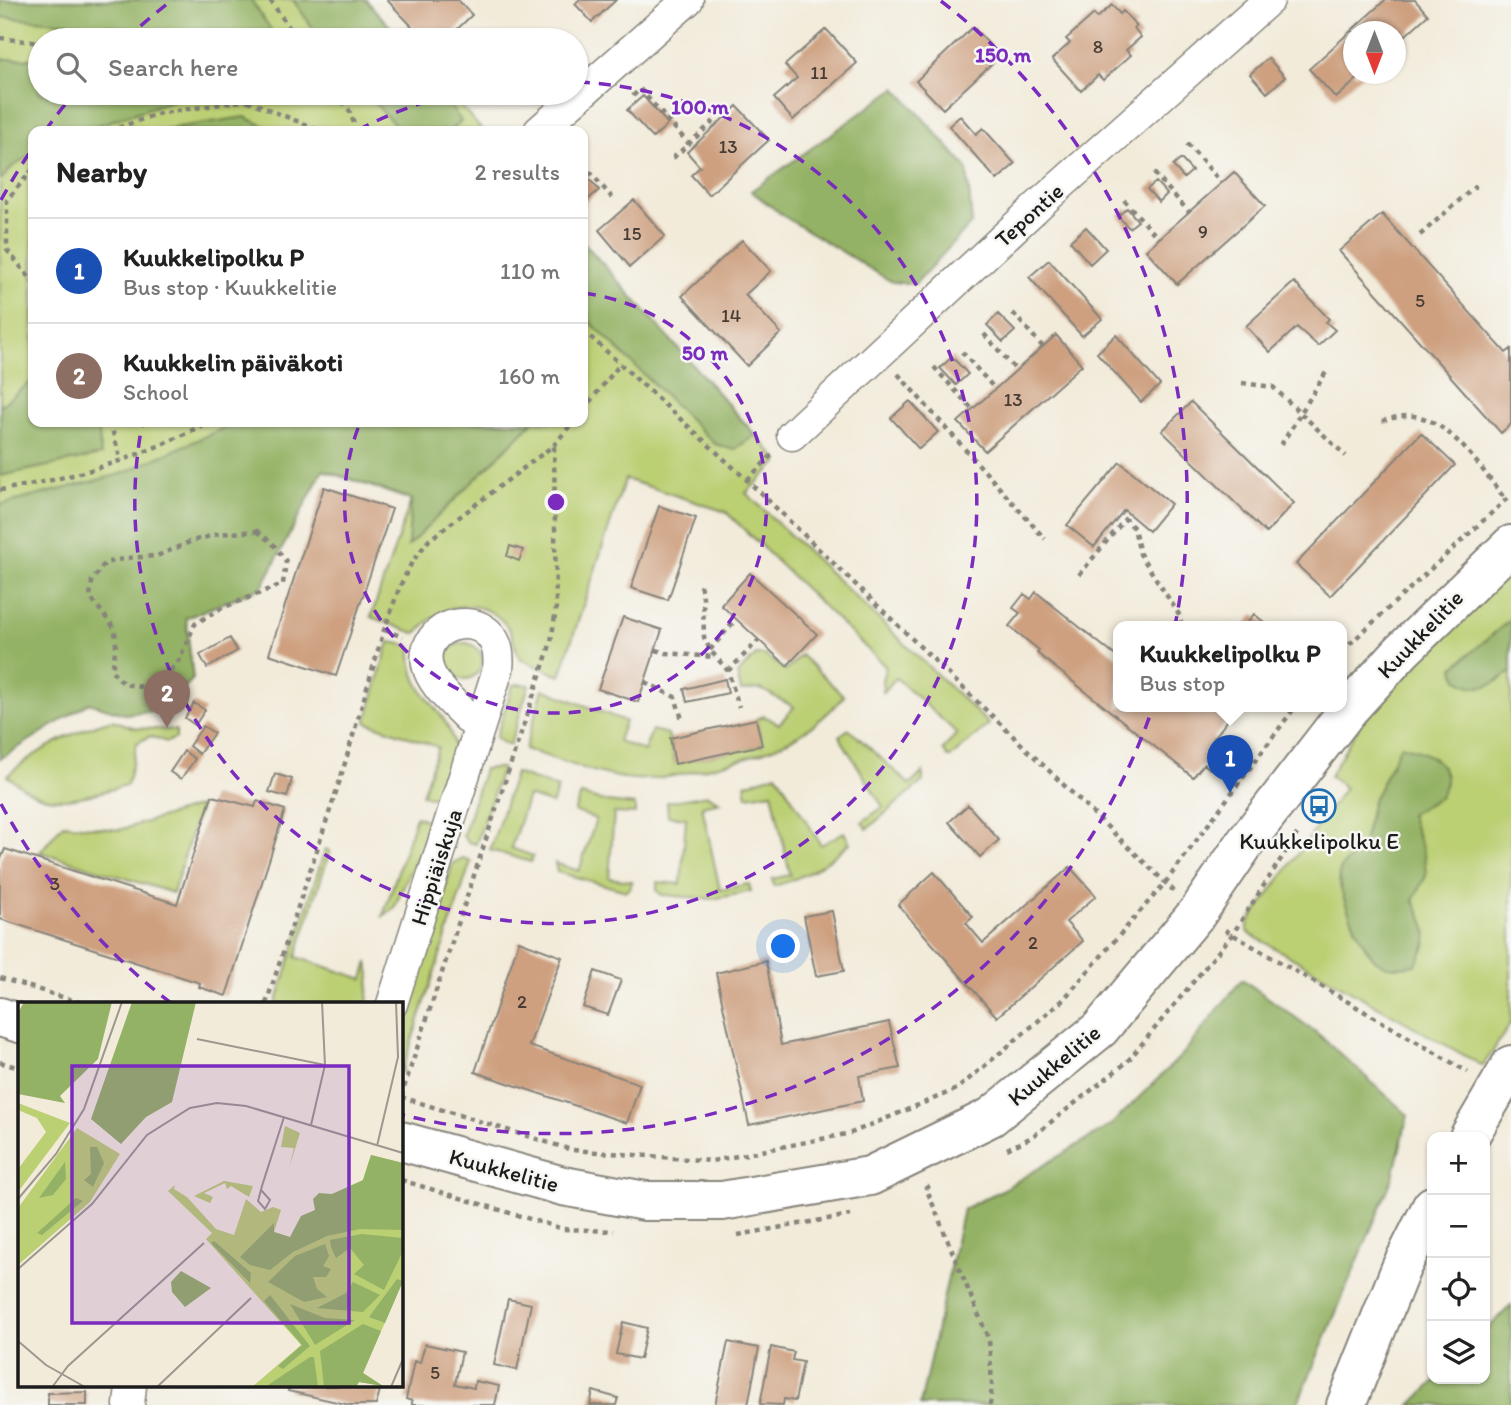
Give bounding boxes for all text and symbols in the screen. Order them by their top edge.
north arrow [1343,21,1406,84]
search box [28,28,588,105]
house number: 8 [1093,35,1103,58]
text: 150 m [975,42,1031,67]
icon: search [52,48,90,86]
text: Search here [108,51,238,83]
house number: 11 [810,61,828,84]
text: 100 m [671,94,729,119]
house number: 13 [718,135,738,158]
text: Nearby [56,153,147,190]
text: 2 results [474,158,560,186]
street label: Tepontie [989,177,1069,253]
house number: 9 [1198,220,1208,243]
house number: 15 [623,222,641,245]
text: Kuukkelipolku P [123,241,304,273]
text: 1 [74,257,84,285]
text: 110 m [500,257,560,285]
text: Bus stop · Kuukkelitie [123,273,337,301]
house number: 5 [1415,289,1425,312]
house number: 14 [721,304,741,327]
text: 50 m [682,340,729,365]
text: Kuukkelin päiväkoti [123,346,343,378]
text: 2 [73,362,85,390]
text: 160 m [498,362,560,390]
text: School [123,378,188,406]
house number: 13 [1003,388,1023,411]
centre of rings [544,490,568,514]
street label: Kuukkelitie [1371,584,1469,684]
popup [1113,621,1347,712]
text: Kuukkelipolku P [1140,637,1321,669]
text: Bus stop [1140,669,1225,697]
pin: 2 [144,670,190,728]
pin: 1 [1207,735,1253,793]
bus stop icon: Kuukkelipolku E [1300,787,1338,825]
street label: Hippiäiskuja [404,805,468,929]
place label: Kuukkelipolku E [1239,827,1399,855]
house number: 3 [50,872,60,895]
your location [766,929,800,963]
house number: 2 [1028,931,1038,954]
house number: 2 [517,990,527,1013]
inset map [18,1002,402,1388]
street label: Kuukkelitie [1002,1018,1106,1112]
map controls [1427,1132,1490,1384]
button: + [1427,1132,1490,1195]
street label: Kuukkelitie [446,1142,562,1198]
button: − [1427,1195,1490,1258]
button: locate [1427,1258,1490,1321]
button: layers [1427,1321,1490,1384]
house number: 5 [430,1361,440,1384]

